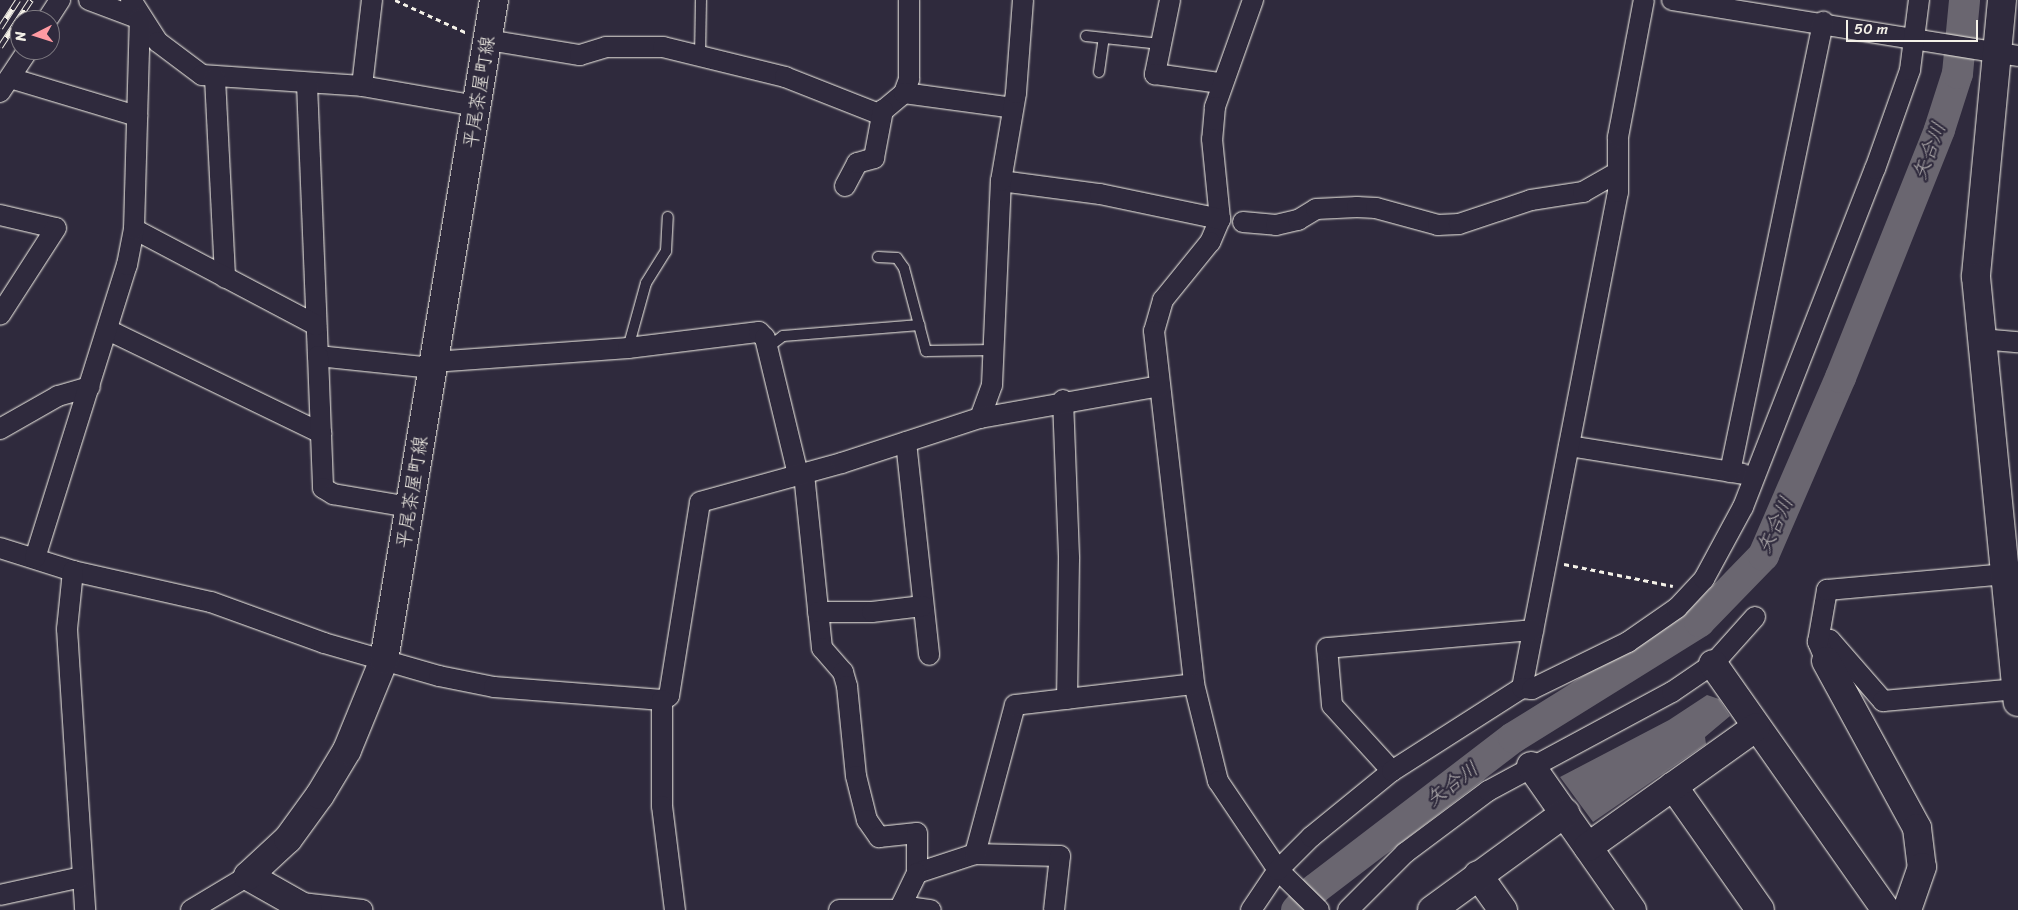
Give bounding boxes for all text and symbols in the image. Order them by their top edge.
north arrow [10,10,60,60]
scale bar [1848,10,1980,42]
text: 50 m [1854,16,1888,42]
text: N [8,30,33,42]
street label: 平尾茶屋町線 [459,34,499,150]
water label: 矢合川 [1907,119,1951,183]
street label: 平尾茶屋町線 [392,434,432,550]
water label: 矢合川 [1751,493,1799,557]
water label: 矢合川 [1421,756,1483,812]

